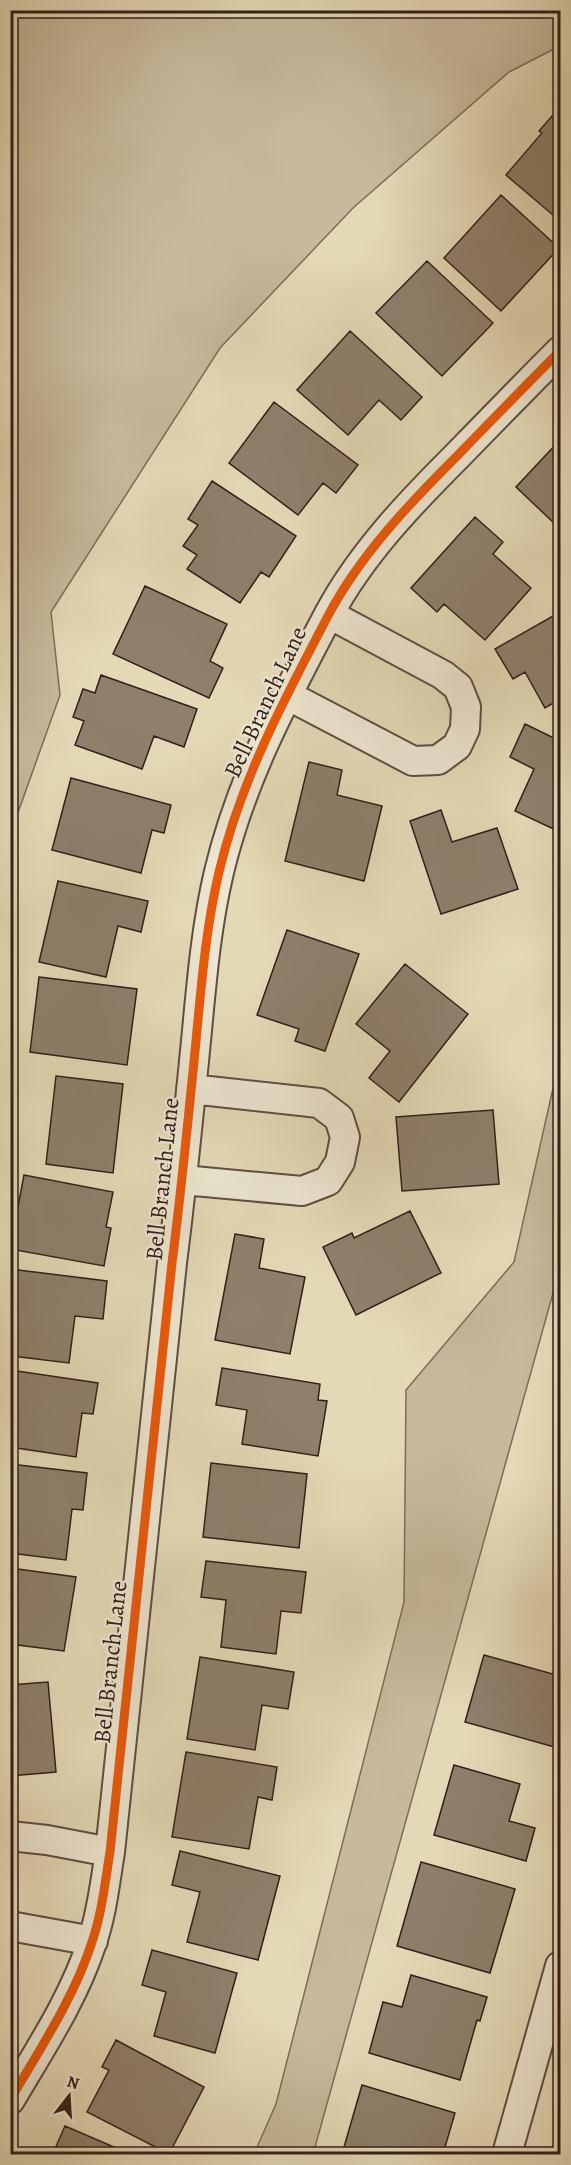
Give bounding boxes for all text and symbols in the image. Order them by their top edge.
street label: Bell Branch Lane [216,621,314,783]
street label: Bell Branch Lane [138,1096,186,1262]
street label: Bell Branch Lane [86,1579,134,1745]
north arrow [39,2066,99,2126]
text: N [64,2070,82,2095]

